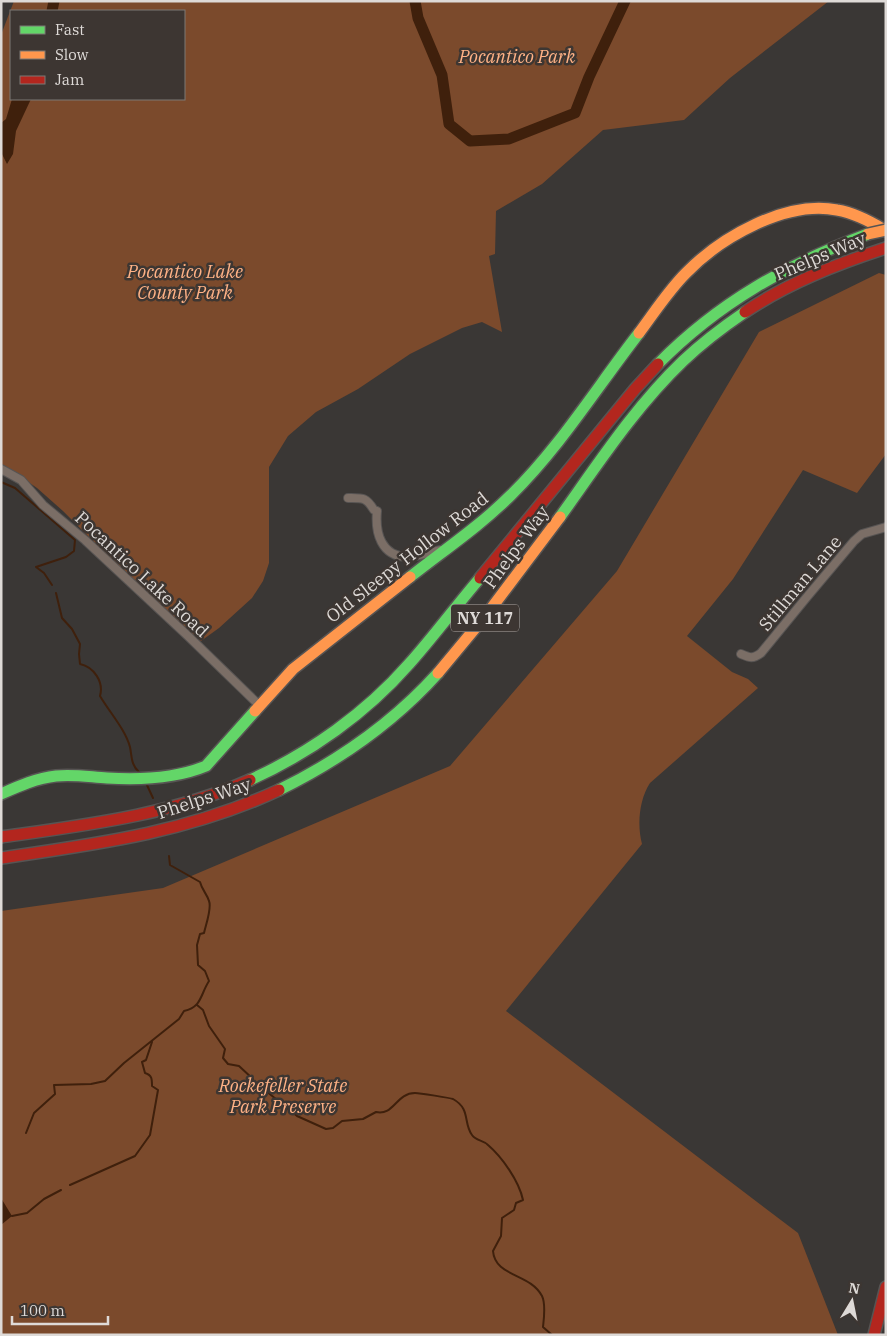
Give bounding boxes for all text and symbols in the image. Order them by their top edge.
legend [10,10,185,100]
text: Fast [55,20,85,39]
text: Slow [55,45,89,64]
park label: Pocantico Park [458,45,576,68]
text: Jam [55,70,84,89]
street label: Phelps Way [771,226,870,286]
park label: Pocantico Lake County Park [126,260,243,304]
street label: Old Sleepy Hollow Road [321,486,493,628]
street label: Phelps Way [478,501,554,593]
street label: Pocantico Lake Road [70,506,214,642]
street label: Stillman Lane [753,531,847,635]
road number: NY 117 [451,604,519,632]
street label: Phelps Way [154,772,254,824]
park label: Rockefeller State Park Preserve [218,1074,347,1118]
north arrow [827,1276,877,1326]
text: N [847,1278,861,1298]
scale bar [12,1294,109,1326]
text: 100 m [20,1301,65,1320]

